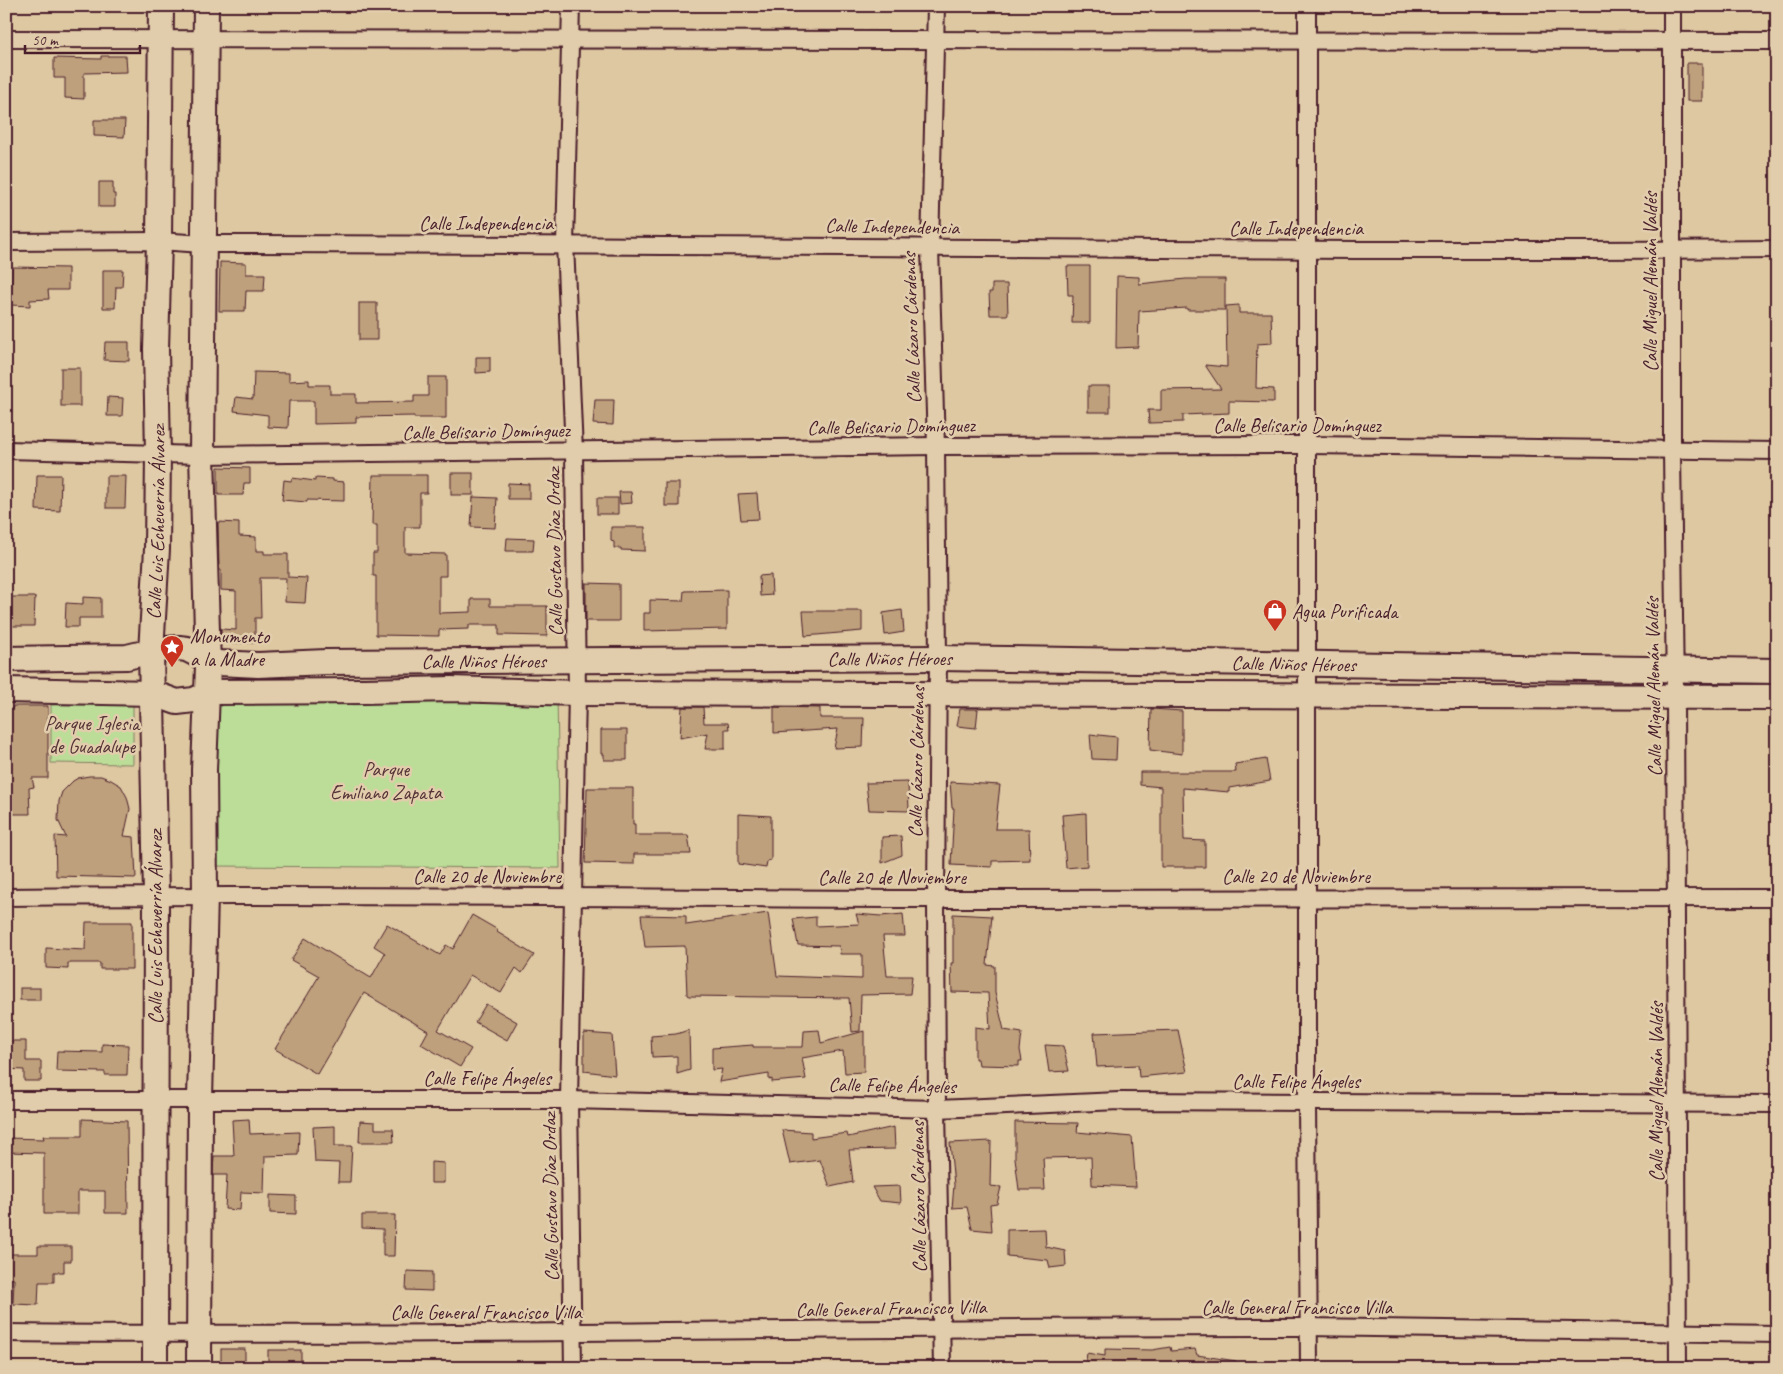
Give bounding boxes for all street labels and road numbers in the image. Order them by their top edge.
street label: Calle Miguel Alemán Valdés [1638,190,1663,372]
street label: Calle Independencia [419,211,554,236]
street label: Calle Independencia [825,213,960,240]
street label: Calle Independencia [1229,216,1364,241]
street label: Calle Lázaro Cárdenas [896,250,927,404]
street label: Calle Belisario Domínguez [807,413,977,440]
street label: Calle Belisario Domínguez [1213,413,1383,438]
street label: Calle Belisario Domínguez [402,418,572,445]
street label: Calle Luis Echeverría Álvarez [141,422,171,620]
street label: Calle Gustavo Díaz Ordaz [540,465,568,637]
street label: Calle Miguel Alemán Valdés [1639,595,1668,777]
street label: Calle Niños Héroes [827,646,954,672]
street label: Calle Niños Héroes [421,649,548,674]
street label: Calle Niños Héroes [1231,651,1358,678]
street label: Calle Lázaro Cárdenas [903,684,930,838]
street label: Calle Luis Echeverría Álvarez [143,827,168,1024]
street label: Calle 20 de Noviembre [413,864,562,889]
street label: Calle 20 de Noviembre [1222,864,1371,889]
street label: Calle 20 de Noviembre [818,865,967,890]
street label: Calle Miguel Alemán Valdés [1644,1000,1669,1182]
street label: Calle Felipe Ángeles [423,1066,553,1091]
street label: Calle Felipe Ángeles [1232,1069,1362,1094]
street label: Calle Felipe Ángeles [828,1072,958,1099]
street label: Calle Gustavo Díaz Ordaz [536,1110,564,1282]
street label: Calle Lázaro Cárdenas [905,1119,932,1273]
street label: Calle General Francisco Villa [795,1294,988,1323]
street label: Calle General Francisco Villa [1202,1295,1394,1320]
street label: Calle General Francisco Villa [391,1300,583,1325]

